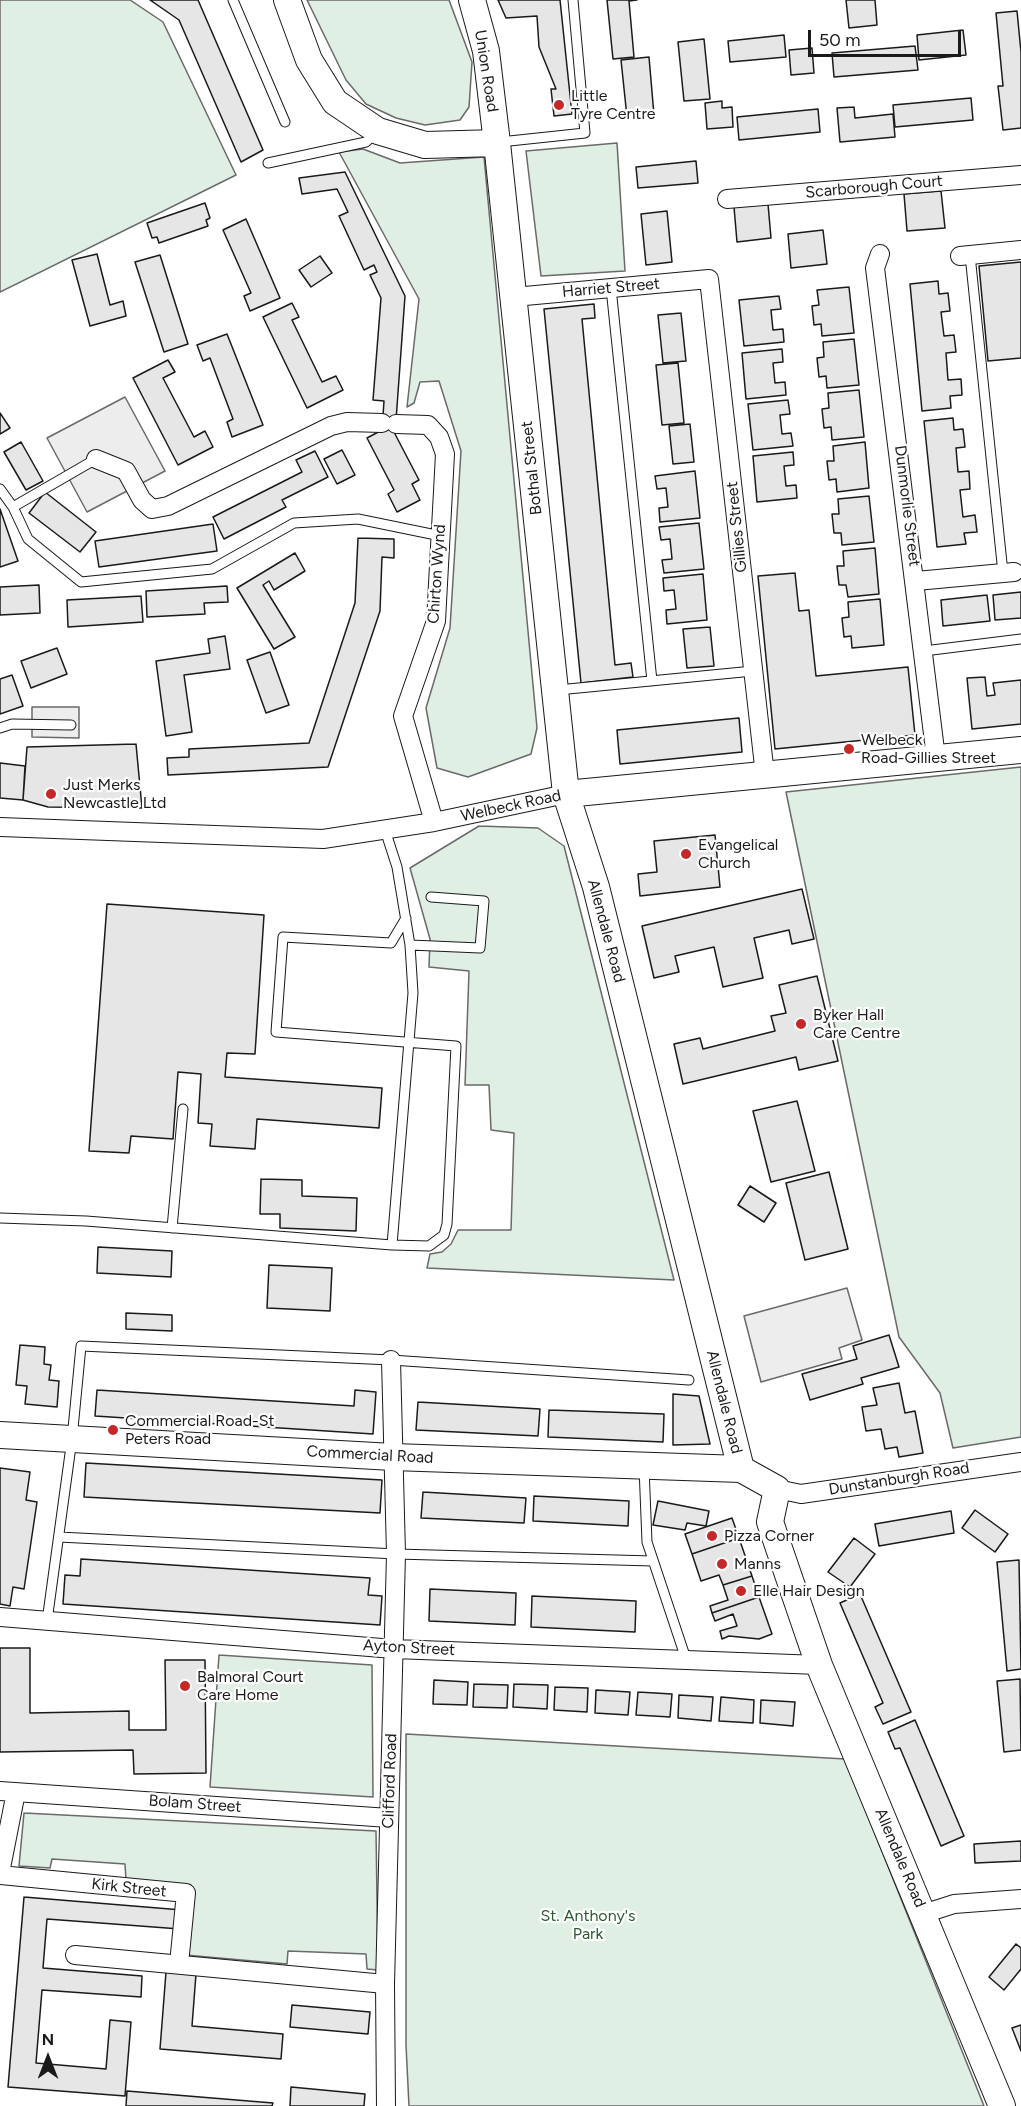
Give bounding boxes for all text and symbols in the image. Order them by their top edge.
scale bar [811,18,964,56]
street label: Union Road [470,29,502,113]
text: 50 m [819,29,861,51]
place label: Little Tyre Centre [571,86,656,124]
marker: Little Tyre Centre [552,98,566,112]
street label: Scarborough Court [805,171,943,203]
street label: Harriet Street [561,274,661,302]
street label: Bothal Street [518,420,546,516]
street label: Dunmorlie Street [890,444,924,568]
street label: Gillies Street [723,480,751,574]
street label: Chirton Wynd [424,524,450,624]
place label: Welbeck Road-Gillies Street [861,730,996,768]
marker: Welbeck Road-Gillies Street [842,742,856,756]
place label: Just Merks Newcastle Ltd [63,775,166,813]
street label: Welbeck Road [459,786,563,826]
marker: Just Merks Newcastle Ltd [44,787,58,801]
place label: Evangelical Church [698,835,778,873]
marker: Evangelical Church [679,847,693,861]
street label: Allendale Road [583,877,629,985]
place label: Byker Hall Care Centre [813,1005,900,1043]
marker: Byker Hall Care Centre [794,1017,808,1031]
street label: Allendale Road [702,1348,746,1456]
place label: Commercial Road-St Peters Road [125,1411,275,1449]
marker: Commercial Road-St Peters Road [106,1423,120,1437]
street label: Commercial Road [306,1442,434,1468]
street label: Dunstanburgh Road [827,1458,971,1500]
place label: Pizza Corner [724,1526,814,1546]
marker: Pizza Corner [705,1529,719,1543]
place label: Manns [734,1554,781,1574]
marker: Manns [715,1557,729,1571]
place label: Elle Hair Design [753,1581,865,1601]
marker: Elle Hair Design [734,1584,748,1598]
street label: Ayton Street [363,1636,455,1660]
place label: Balmoral Court Care Home [197,1667,304,1705]
marker: Balmoral Court Care Home [178,1679,192,1693]
street label: Clifford Road [379,1733,401,1829]
street label: Bolam Street [148,1791,242,1817]
street label: Allendale Road [870,1805,930,1911]
street label: Kirk Street [91,1875,167,1901]
park label: St. Anthony's Park [540,1906,636,1944]
north arrow [18,2028,78,2088]
text: N [42,2030,54,2049]

